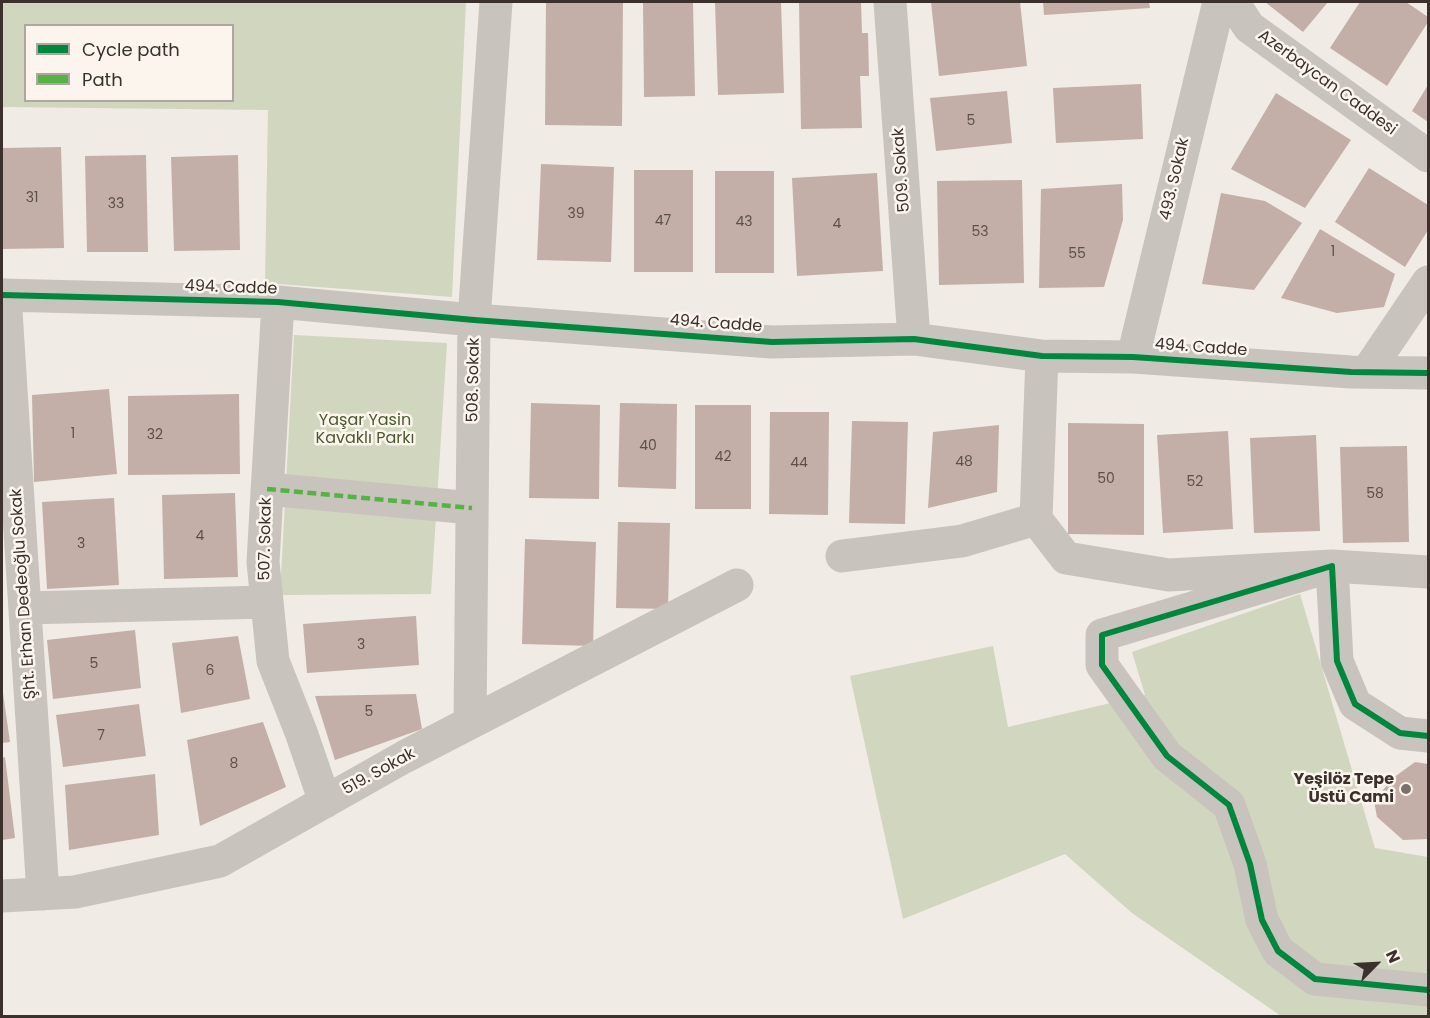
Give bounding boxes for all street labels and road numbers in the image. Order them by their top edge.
street label: Azerbaycan Caddesi [1254,26,1400,140]
street label: 509. Sokak [889,127,915,213]
street label: 493. Sokak [1156,136,1194,222]
street label: 494. Cadde [184,277,278,299]
street label: 494. Cadde [669,311,763,337]
street label: 494. Cadde [1154,335,1248,361]
street label: 508. Sokak [464,337,484,423]
street label: Şht. Erhan Dedeoğlu Sokak [7,488,41,700]
street label: 507. Sokak [256,497,276,581]
street label: 519. Sokak [339,744,419,800]

